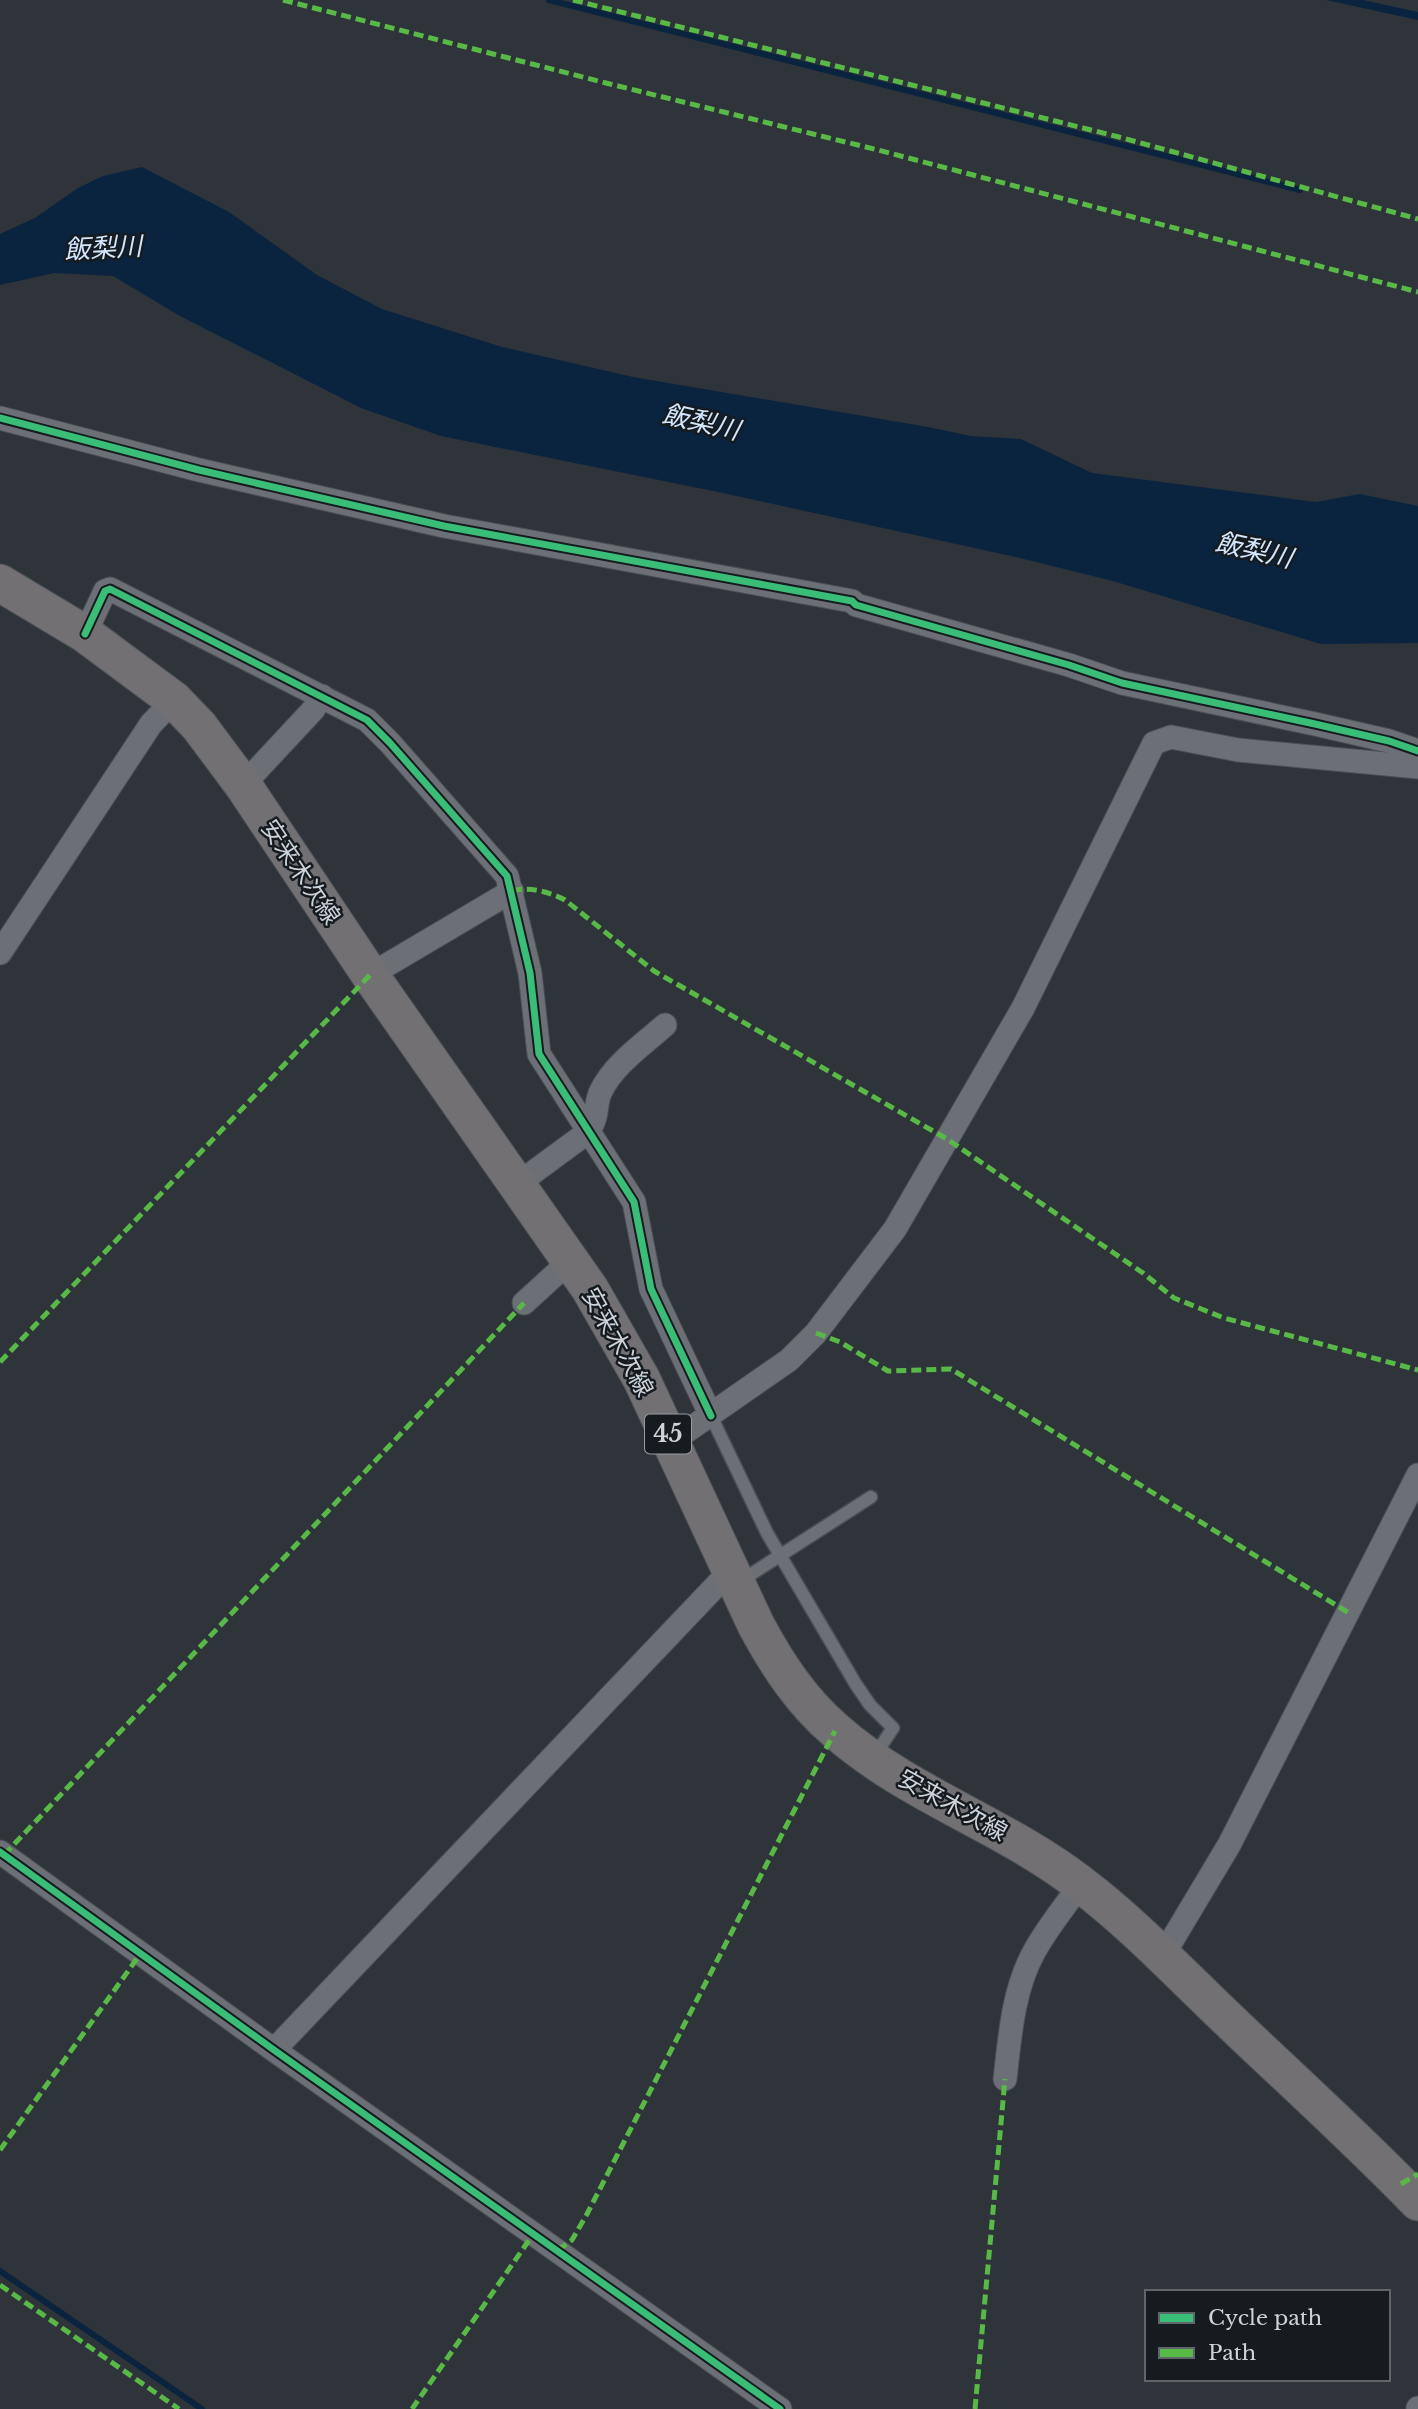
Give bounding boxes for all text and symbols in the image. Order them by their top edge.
water label: 飯梨川 [63,230,146,266]
water label: 飯梨川 [659,398,746,447]
water label: 飯梨川 [1212,526,1299,575]
street label: 安来木次線 [255,814,347,930]
street label: 安来木次線 [576,1282,660,1402]
road number: 45 [645,1414,691,1454]
street label: 安来木次線 [893,1763,1013,1847]
legend [1145,2290,1390,2381]
text: Cycle path [1208,2305,1322,2331]
text: Path [1208,2340,1256,2366]

